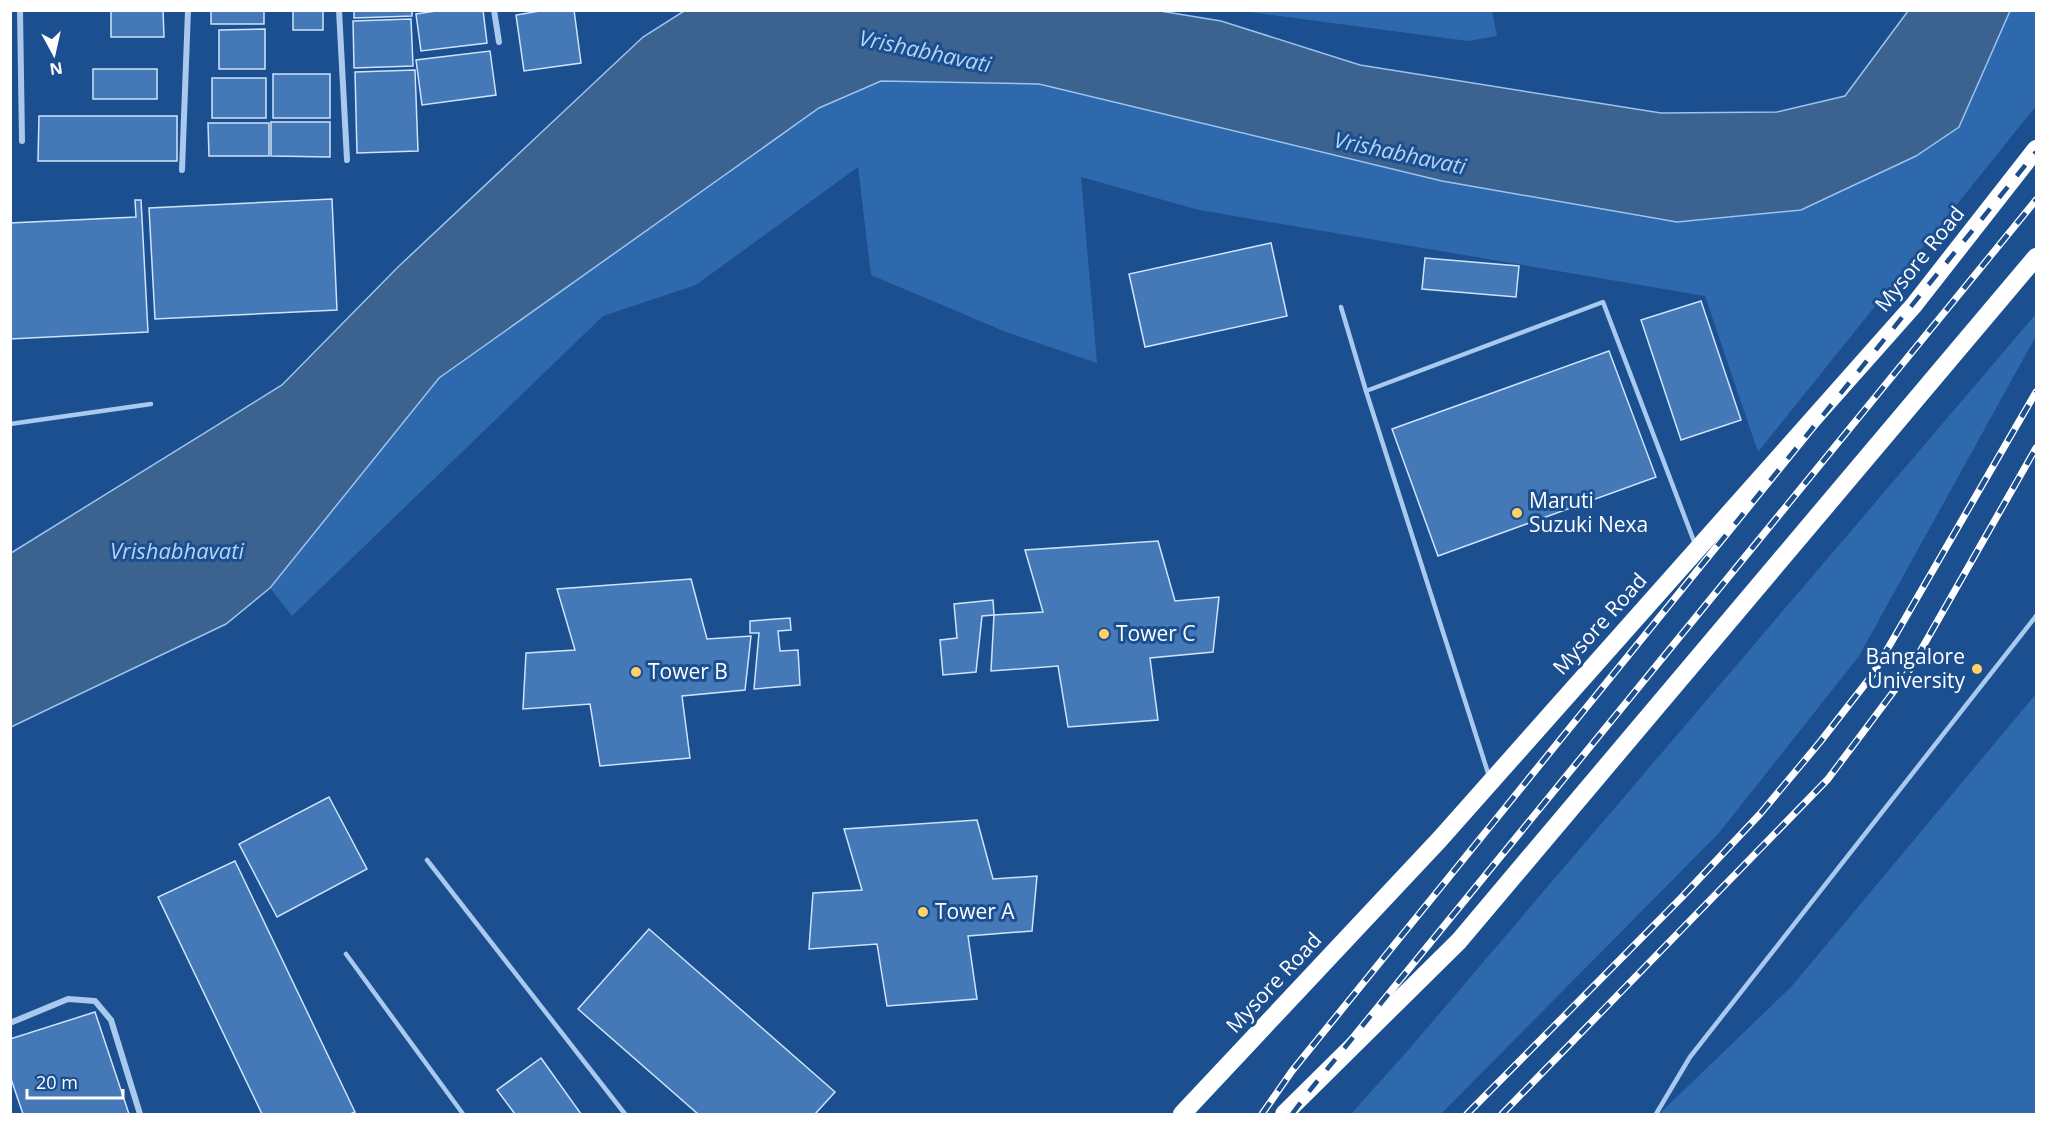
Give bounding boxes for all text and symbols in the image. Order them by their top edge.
water label: Vrishabhavati [856,21,994,79]
north arrow [24,24,84,84]
text: N [48,57,64,81]
water label: Vrishabhavati [1331,123,1469,181]
street label: Mysore Road [1868,200,1970,317]
place label: Maruti Suzuki Nexa [1529,486,1648,538]
marker: Maruti Suzuki Nexa [1510,506,1524,520]
water label: Vrishabhavati [110,535,245,565]
street label: Mysore Road [1546,566,1652,680]
place label: Tower C [1116,619,1196,647]
marker: Tower C [1097,627,1111,641]
place label: Bangalore University [1866,642,1965,694]
place label: Tower B [648,657,728,685]
marker: Bangalore University [1970,662,1984,676]
marker: Tower B [629,665,643,679]
place label: Tower A [935,897,1015,925]
marker: Tower A [916,905,930,919]
street label: Mysore Road [1219,926,1327,1039]
scale bar [27,1062,123,1100]
text: 20 m [36,1070,78,1094]

